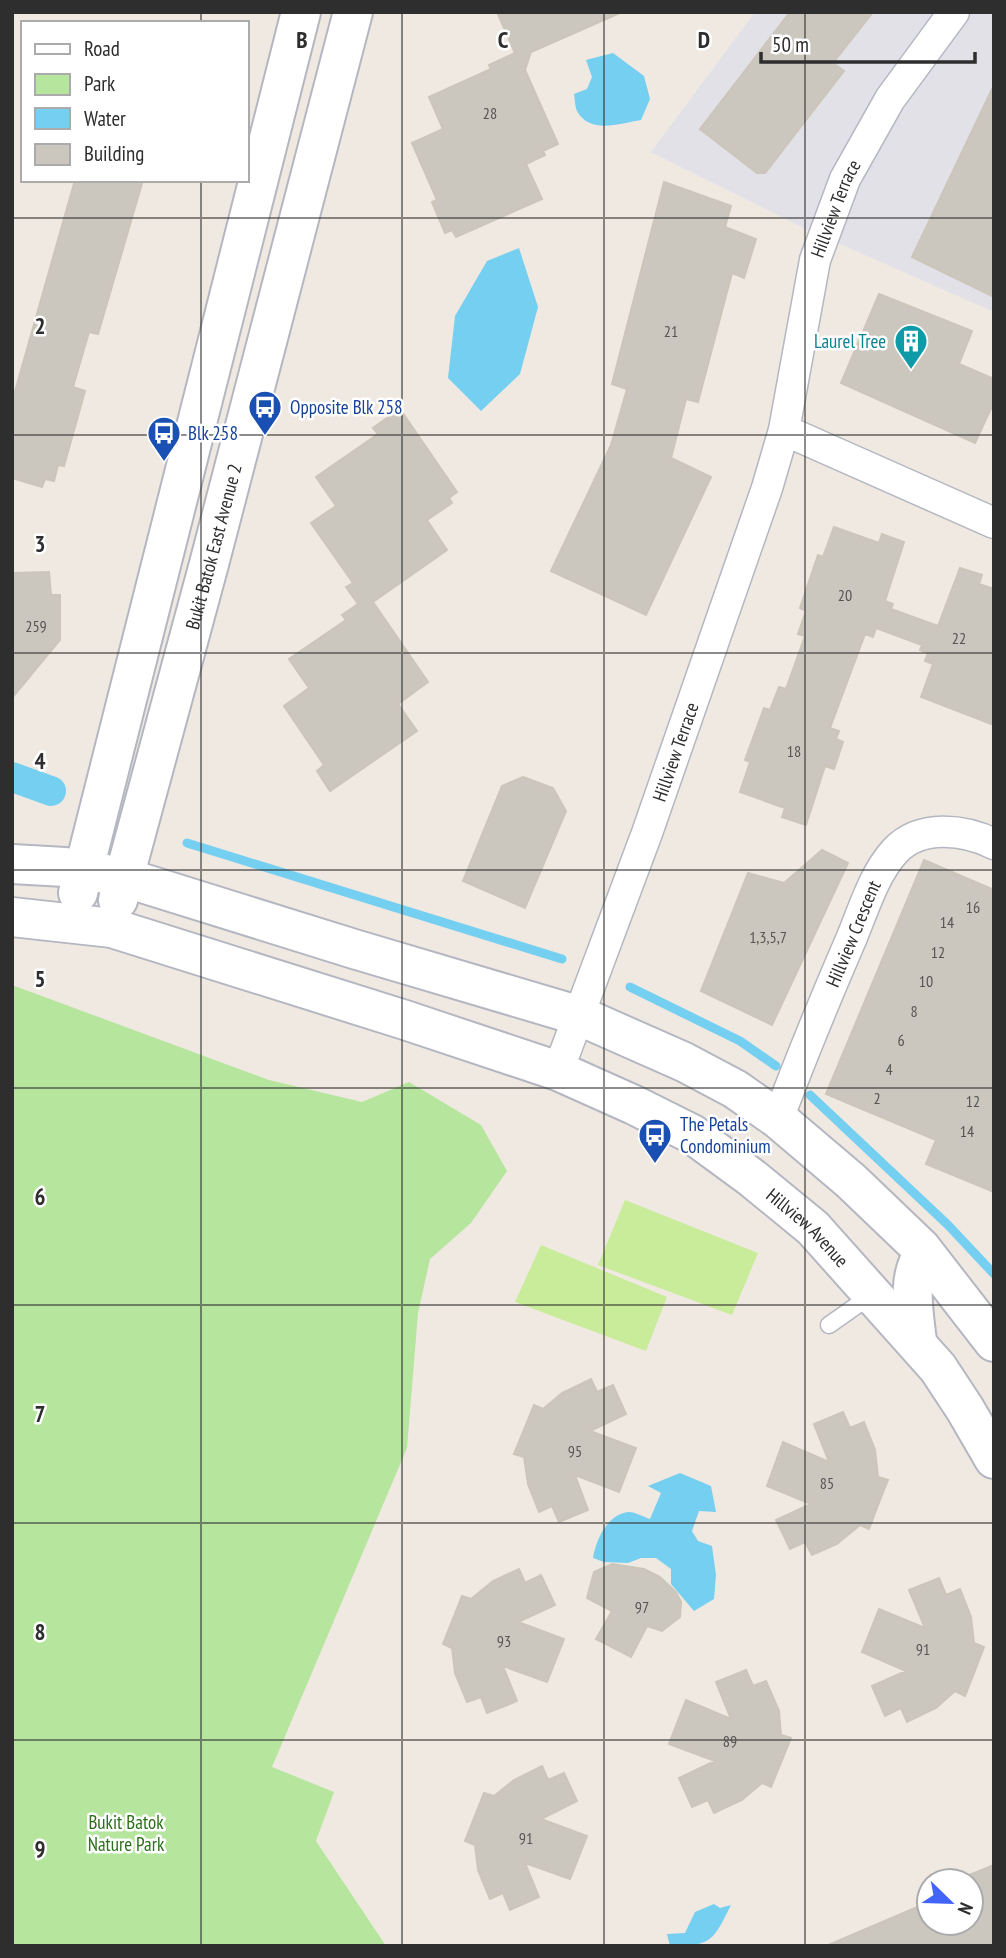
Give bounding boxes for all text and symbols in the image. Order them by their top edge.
legend [21,21,248,182]
scale bar [761,21,974,65]
text: B [296,25,308,54]
text: C [498,25,509,54]
text: D [698,25,710,54]
text: 50 m [772,31,809,58]
text: Road [84,35,120,62]
text: Park [84,70,115,97]
house number: 28 [483,103,497,123]
text: Water [84,105,126,132]
text: Building [84,140,144,167]
street label: Hillview Terrace [805,155,866,261]
text: 2 [35,311,46,340]
house number: 21 [664,321,678,341]
building icon: Laurel Tree [892,322,930,371]
place label: Laurel Tree [814,329,886,353]
bus stop icon: Opposite Blk 258 [246,388,284,437]
place label: Opposite Blk 258 [290,395,403,419]
bus stop icon: Blk 258 [145,414,183,463]
place label: Blk 258 [188,421,238,445]
street label: Bukit Batok East Avenue 2 [180,461,247,632]
text: 3 [35,529,46,558]
house number: 20 [838,585,852,605]
house number: 259 [25,616,47,636]
house number: 22 [952,628,966,648]
street label: Hillview Terrace [647,699,704,805]
house number: 18 [787,741,801,761]
text: 4 [35,746,46,775]
street label: Hillview Crescent [820,875,886,990]
house number: 16 [966,897,980,917]
house number: 14 [940,912,954,932]
house number: 1,3,5,7 [749,927,787,947]
house number: 12 [931,942,945,962]
text: 5 [35,964,46,993]
house number: 10 [919,971,933,991]
house number: 8 [910,1001,918,1021]
house number: 6 [897,1030,905,1050]
house number: 4 [885,1059,893,1079]
house number: 2 [873,1088,881,1108]
house number: 12 [966,1091,980,1111]
place label: The Petals Condominium [680,1112,771,1158]
bus stop icon: The Petals Condominium [636,1116,674,1165]
house number: 14 [960,1121,974,1141]
text: 6 [35,1182,46,1211]
street label: Hillview Avenue [761,1183,854,1272]
text: 7 [35,1399,46,1428]
house number: 95 [568,1441,582,1461]
house number: 85 [820,1473,834,1493]
house number: 97 [635,1597,649,1617]
text: 8 [35,1617,46,1646]
house number: 93 [497,1631,511,1651]
house number: 91 [916,1639,930,1659]
house number: 89 [723,1731,737,1751]
park label: Bukit Batok Nature Park [88,1810,165,1856]
house number: 91 [519,1828,533,1848]
text: 9 [35,1834,46,1863]
north arrow [915,1867,985,1937]
text: N [953,1899,979,1918]

